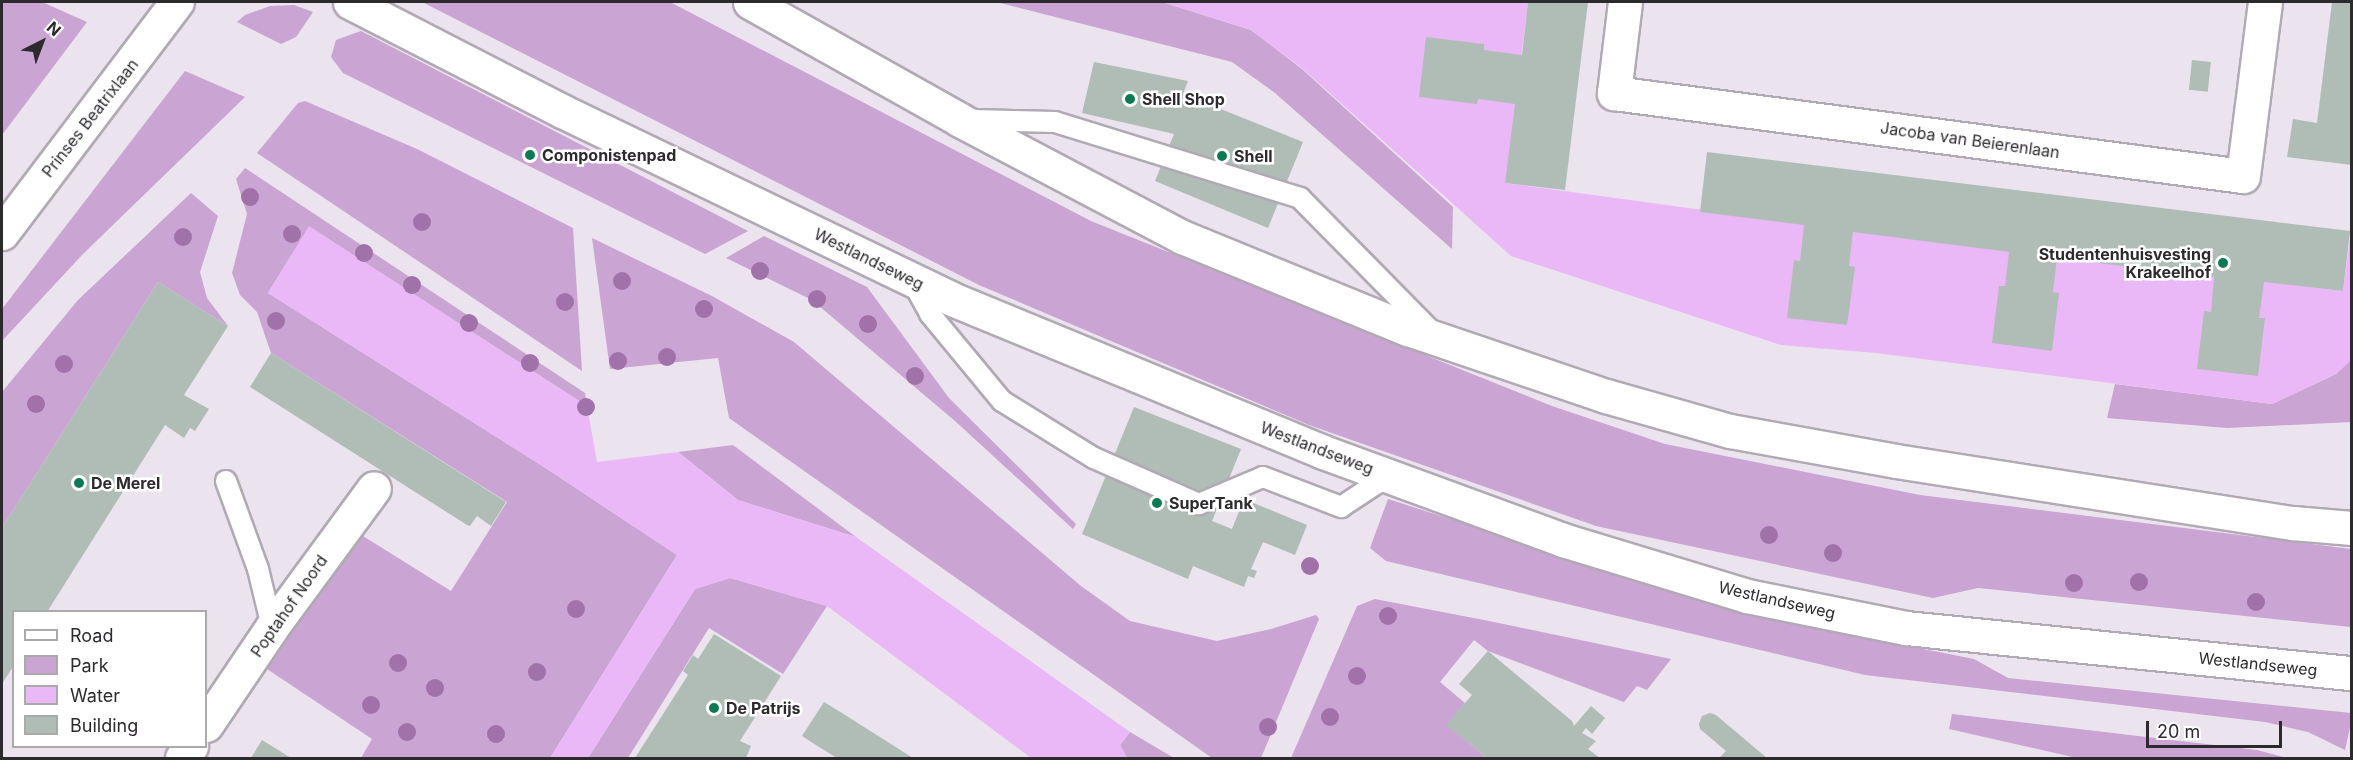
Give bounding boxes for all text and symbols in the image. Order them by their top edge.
north arrow [12,12,72,72]
text: N [43,17,65,40]
street label: Prinses Beatrixlaan [38,55,142,181]
place label: Shell Shop [1142,89,1225,109]
marker: Shell Shop [1123,92,1137,106]
street label: Jacoba van Beierenlaan [1879,118,2061,162]
place label: Componistenpad [542,145,676,165]
place label: Shell [1234,146,1273,166]
marker: Componistenpad [523,148,537,162]
marker: Shell [1215,149,1229,163]
street label: Westlandseweg [811,224,927,294]
place label: Studentenhuisvesting Krakeelhof [2039,244,2211,282]
marker: Studentenhuisvesting Krakeelhof [2216,256,2230,270]
street label: Westlandseweg [1258,418,1376,478]
place label: De Merel [91,473,160,493]
marker: De Merel [72,476,86,490]
place label: SuperTank [1169,493,1253,513]
marker: SuperTank [1150,496,1164,510]
street label: Poptahof Noord [247,551,331,661]
street label: Westlandseweg [1717,577,1837,623]
legend [12,610,207,748]
text: Road [70,625,113,646]
street label: Westlandseweg [2198,648,2318,680]
text: Park [70,655,109,676]
text: Water [70,685,120,706]
place label: De Patrijs [726,698,800,718]
marker: De Patrijs [707,701,721,715]
scale bar [2149,709,2286,747]
text: Building [70,715,138,736]
text: 20 m [2157,721,2200,742]

